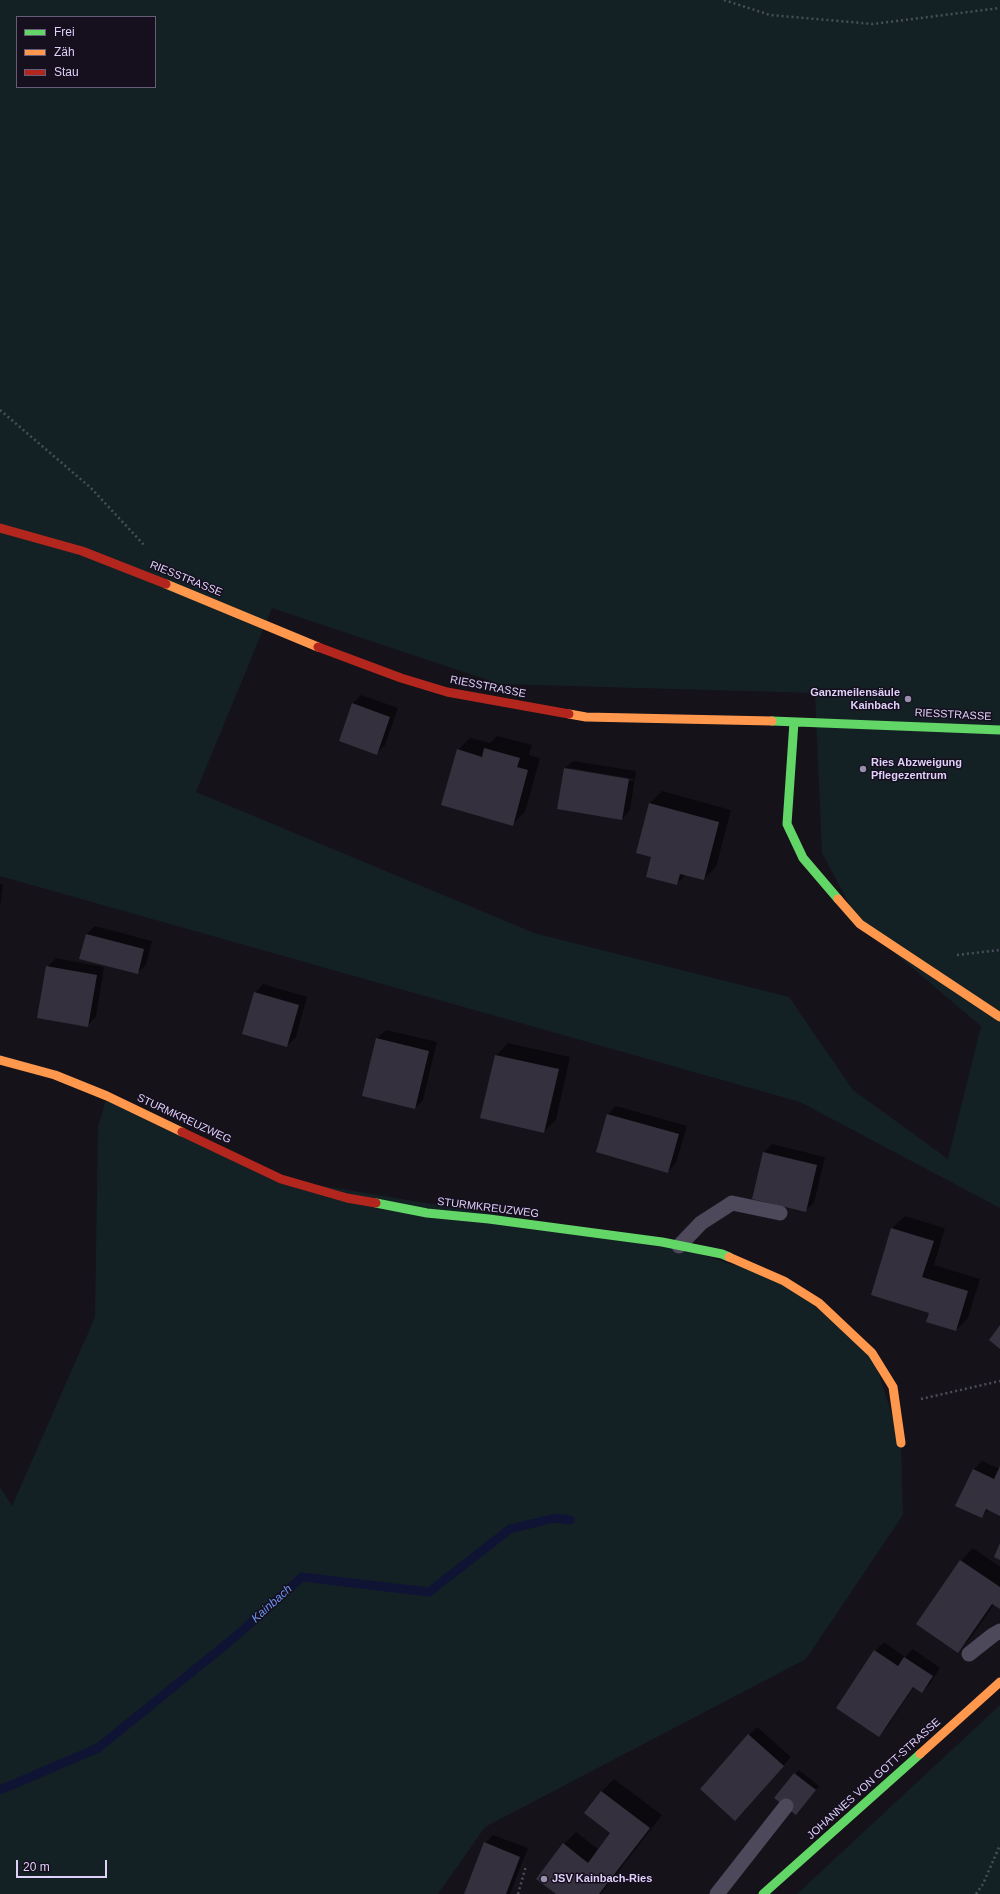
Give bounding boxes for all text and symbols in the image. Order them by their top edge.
legend [16,16,156,88]
text: Frei [54,25,75,39]
text: Zäh [54,45,75,59]
text: Stau [54,65,79,79]
street label: RIESSTRASSE [148,558,224,600]
street label: RIESSTRASSE [449,673,527,701]
place label: Ganzmeilensäule Kainbach [810,686,900,712]
marker: Ganzmeilensäule Kainbach [903,694,913,704]
street label: RIESSTRASSE [914,706,992,724]
place label: Ries Abzweigung Pflegezentrum [871,756,962,782]
marker: Ries Abzweigung Pflegezentrum [858,764,868,774]
street label: STURMKREUZWEG [135,1091,233,1147]
street label: STURMKREUZWEG [436,1195,540,1221]
water label: Kainbach [249,1582,295,1626]
street label: JOHANNES VON GOTT-STRASSE [805,1716,943,1842]
scale bar [18,1852,109,1878]
text: 20 m [23,1860,50,1874]
place label: JSV Kainbach-Ries [552,1872,652,1886]
marker: JSV Kainbach-Ries [539,1874,549,1884]

